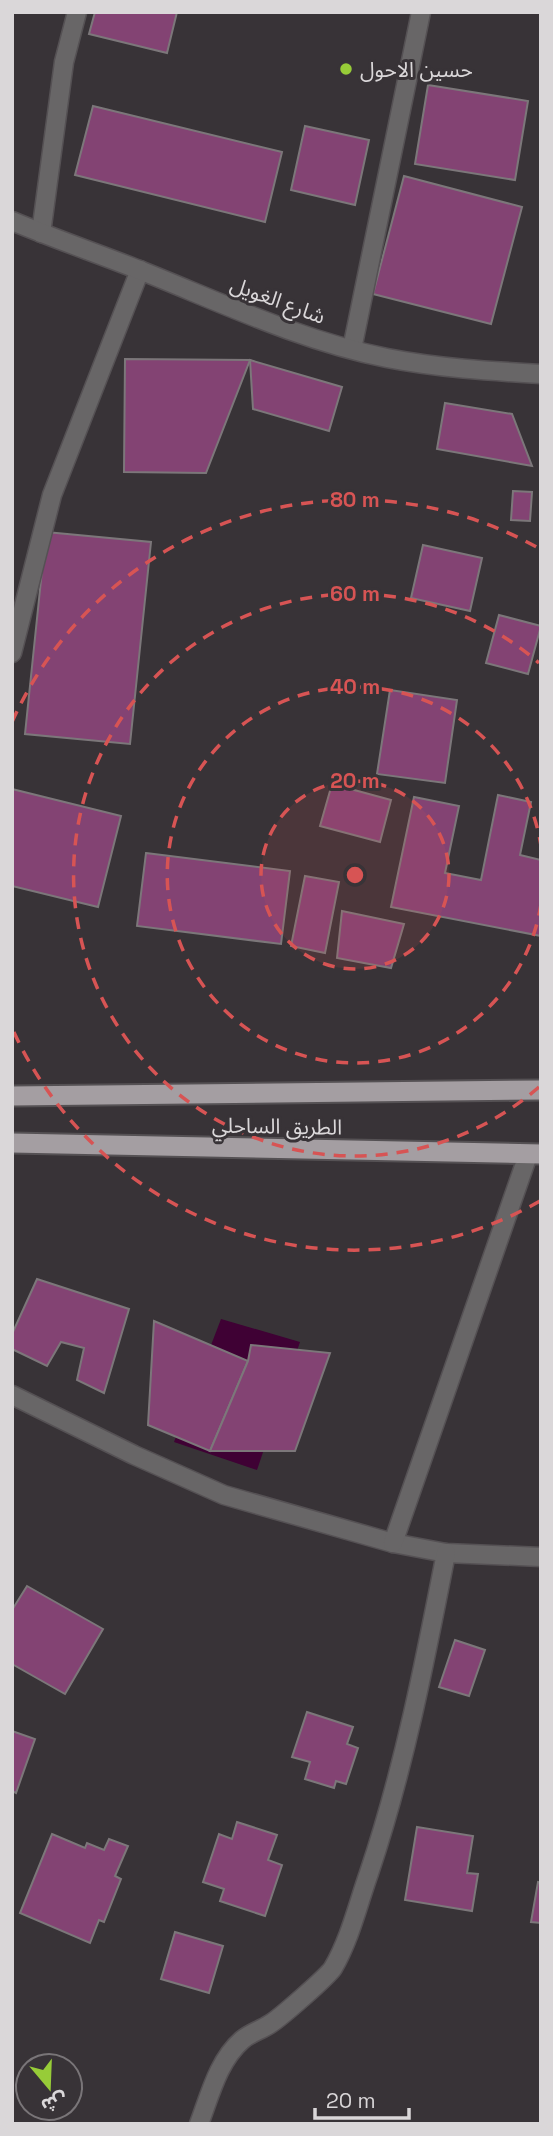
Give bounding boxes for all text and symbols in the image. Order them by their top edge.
place label: حسين الاحول [360,56,473,83]
marker: حسين الاحول [338,61,354,77]
street label: شارع الغويل [226,270,329,332]
text: 80 m [330,486,380,513]
text: 60 m [330,580,380,607]
text: 40 m [330,673,380,700]
text: 20 m [330,767,380,794]
centre of rings [343,863,367,887]
street label: الطريق الساحلي [212,1111,342,1144]
north arrow [14,2052,84,2122]
scale bar [315,2076,410,2120]
text: ش [38,2087,71,2119]
text: 20 m [326,2087,376,2114]

